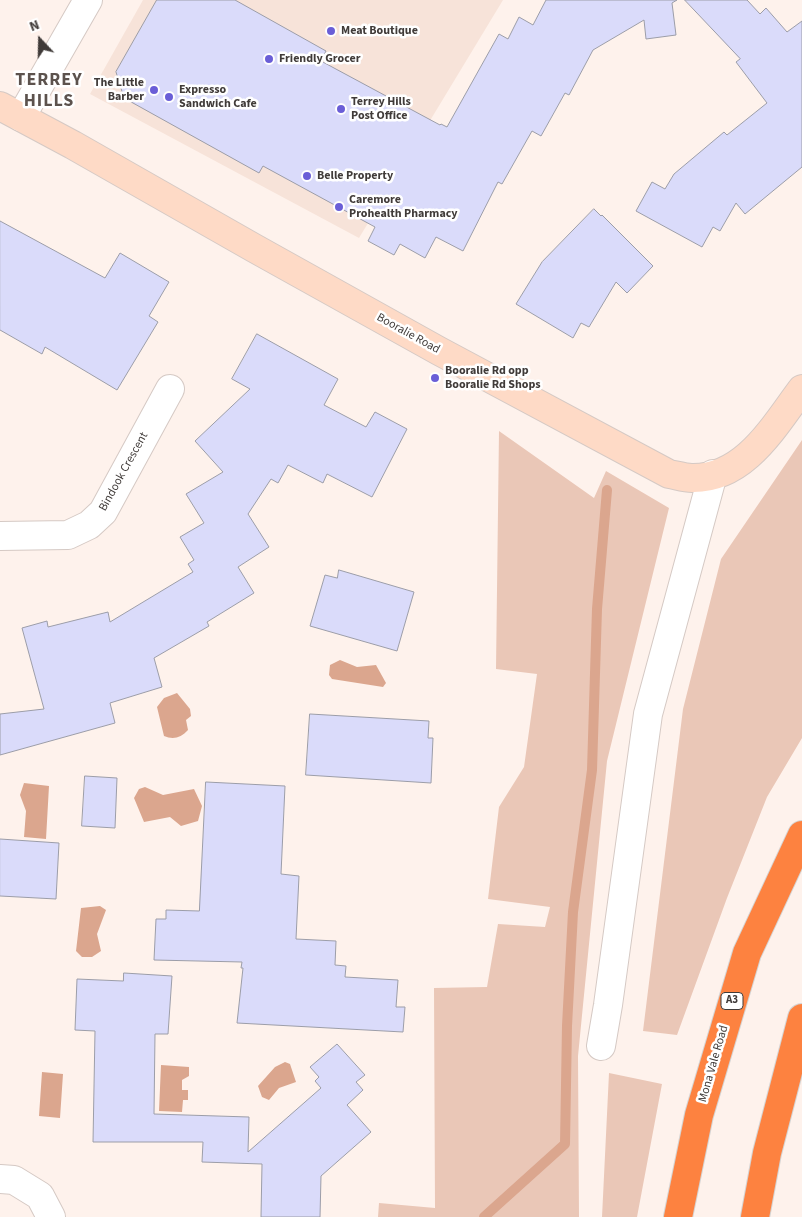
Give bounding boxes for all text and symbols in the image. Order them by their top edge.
north arrow [15,15,65,65]
text: N [27,15,43,37]
place label: Meat Boutique [341,24,418,38]
marker: Meat Boutique [325,25,337,37]
place label: Friendly Grocer [279,52,360,66]
marker: Friendly Grocer [263,53,275,65]
district label: TERREY HILLS [15,70,83,112]
place label: The Little Barber [94,76,144,104]
place label: Expresso Sandwich Cafe [179,83,257,111]
marker: The Little Barber [148,84,160,96]
marker: Expresso Sandwich Cafe [163,91,175,103]
place label: Terrey Hills Post Office [351,95,411,123]
marker: Terrey Hills Post Office [335,103,347,115]
place label: Belle Property [317,169,393,183]
marker: Belle Property [301,170,313,182]
place label: Caremore Prohealth Pharmacy [349,193,458,221]
marker: Caremore Prohealth Pharmacy [333,201,345,213]
street label: Booralie Road [374,311,442,357]
place label: Booralie Rd opp Booralie Rd Shops [445,364,541,392]
marker: Booralie Rd opp Booralie Rd Shops [429,372,441,384]
street label: Bindook Crescent [96,430,152,514]
road number: A3 [721,992,743,1009]
street label: Mona Vale Road [696,1024,732,1104]

